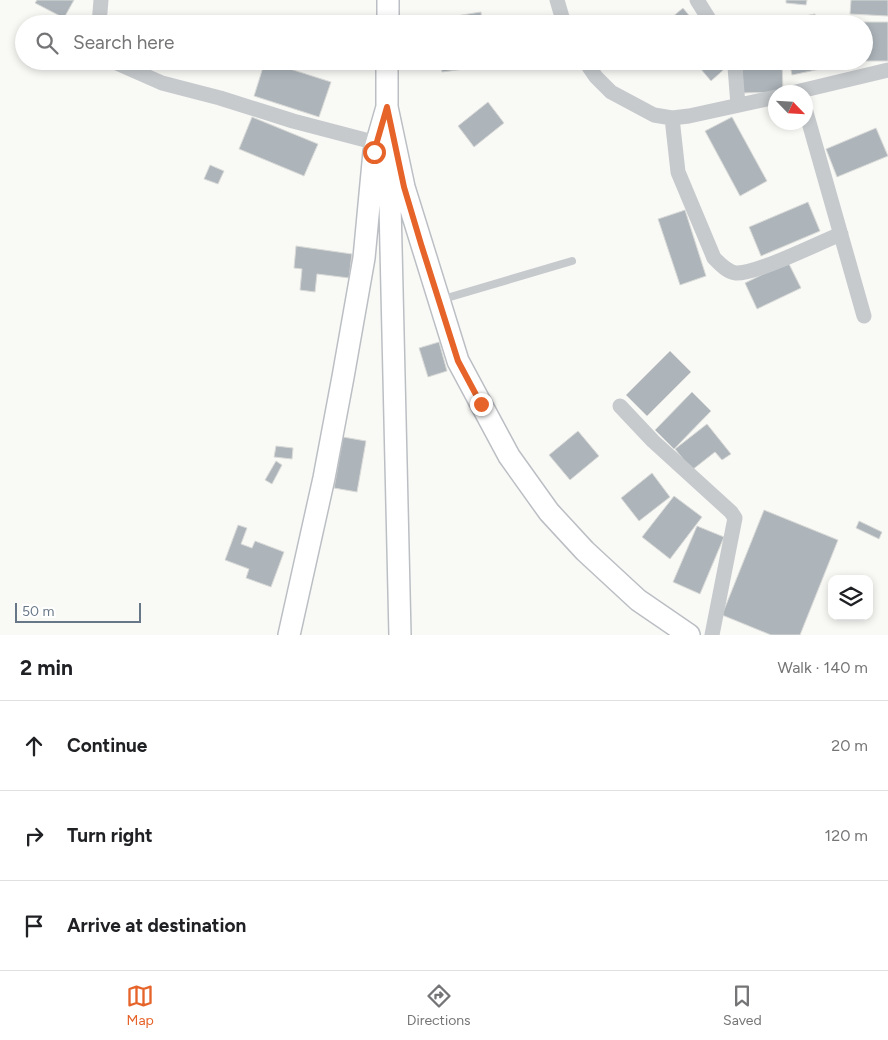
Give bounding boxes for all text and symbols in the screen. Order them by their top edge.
search box [15,15,873,70]
icon: search [33,29,61,57]
text: Search here [73,31,175,54]
north arrow [768,85,813,130]
route start [363,141,386,164]
route end [470,393,493,416]
map controls [828,575,873,620]
button: layers [828,575,873,620]
scale bar [15,600,141,623]
text: 50 m [22,603,54,620]
text: 2 min [20,655,73,680]
text: Walk · 140 m [778,658,868,677]
icon: ahead [20,732,48,760]
text: Continue [67,734,147,757]
text: 20 m [831,736,868,755]
icon: right [20,822,48,850]
text: Turn right [67,824,153,847]
text: 120 m [825,826,868,845]
icon: arrive [20,912,48,940]
text: Arrive at destination [67,914,246,937]
tab: Map [126,982,154,1029]
tab: Directions [407,982,471,1029]
tab: Saved [723,982,762,1029]

